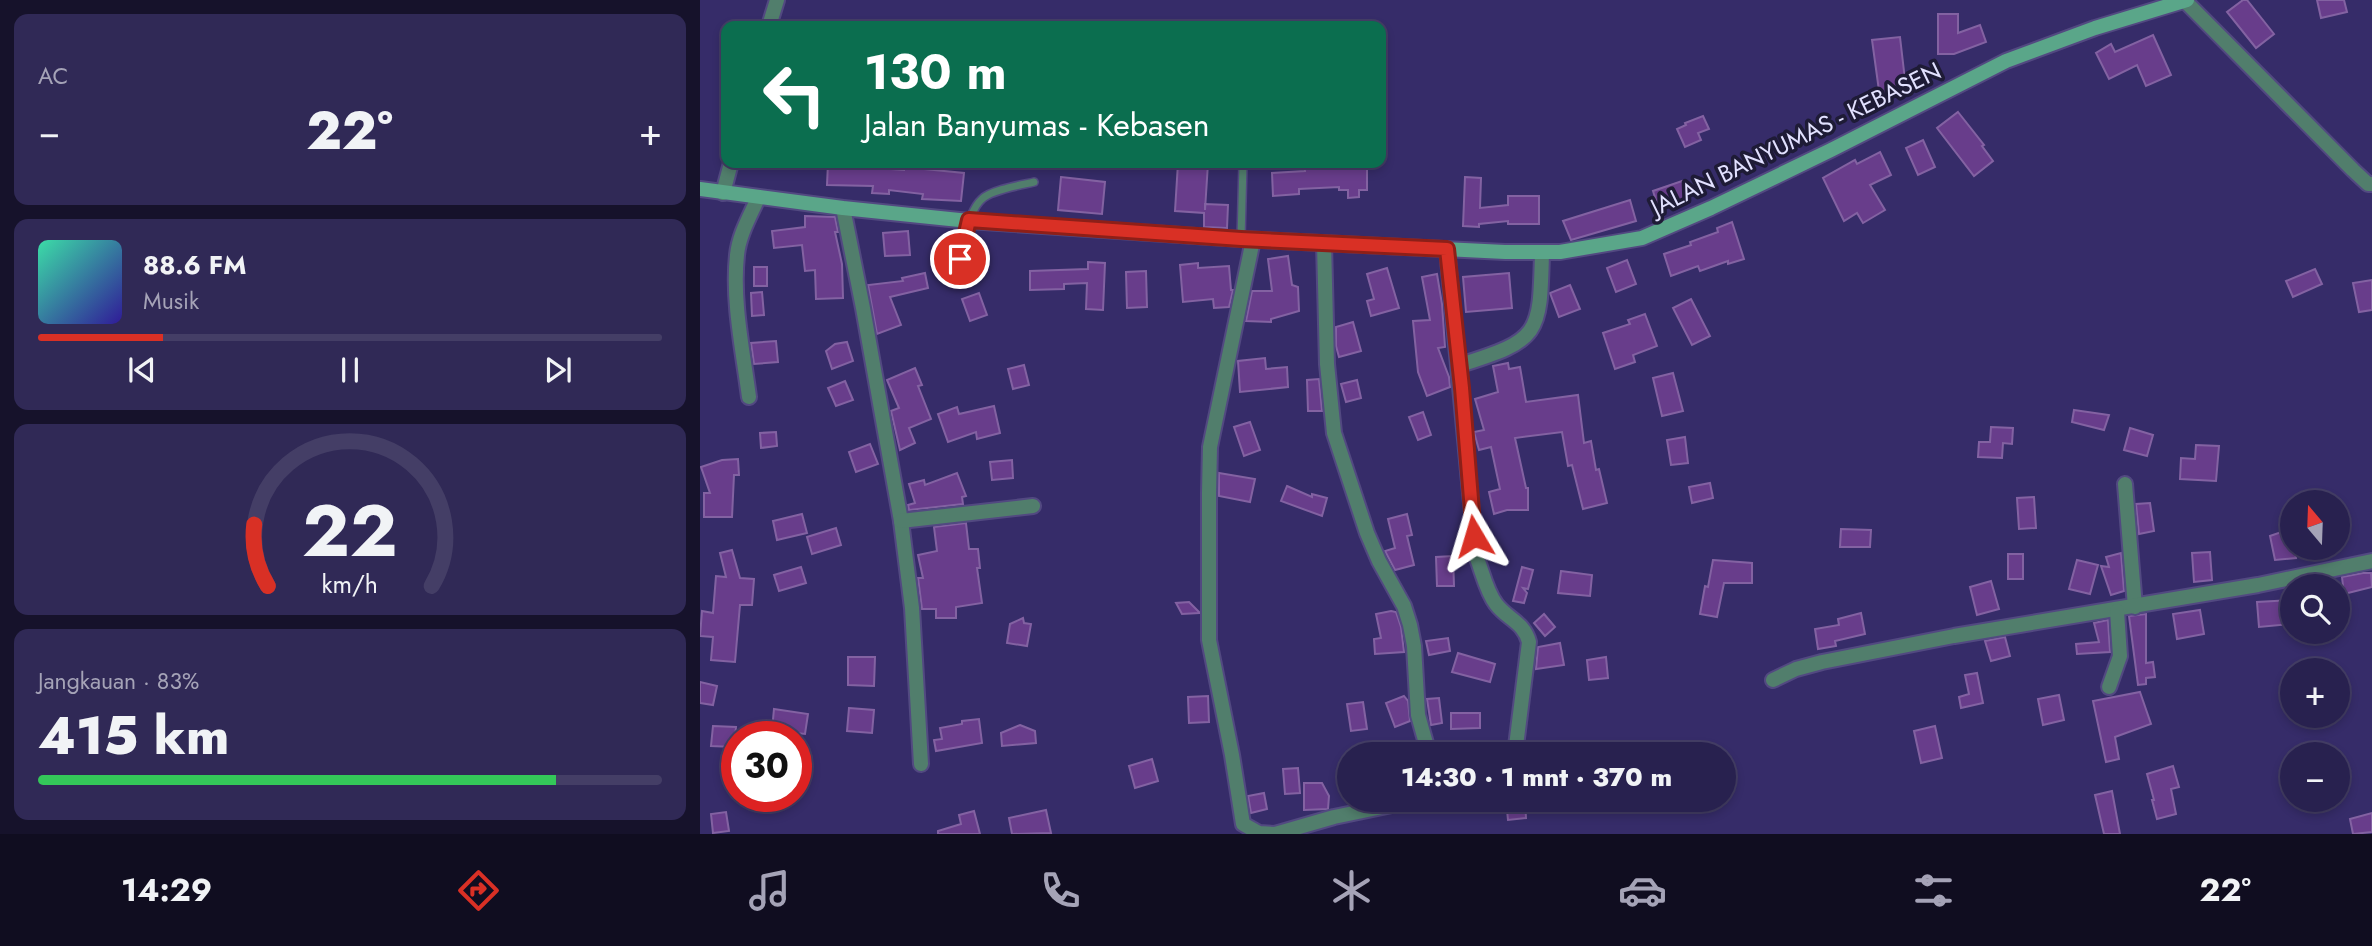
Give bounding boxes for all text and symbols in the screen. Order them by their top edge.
text: 130 m [864,37,1007,107]
icon: left [749,49,840,140]
street label: JALAN BANYUMAS - KEBASEN [1642,53,1947,226]
text: AC [38,59,68,93]
text: 22° [306,93,393,169]
text: Jalan Banyumas - Kebasen [864,102,1210,148]
text: − [38,104,60,159]
text: + [639,104,662,159]
pin [930,229,990,289]
icon: arrive [941,240,979,278]
text: 88.6 FM [143,246,246,284]
text: Musik [143,284,199,318]
icon: previous [123,351,161,389]
icon: pause [331,351,369,389]
icon: next [539,351,577,389]
text: 22 [302,478,398,583]
north arrow [2280,490,2350,560]
map controls [2280,490,2350,812]
position arrow [1437,499,1511,573]
text: km/h [322,565,378,601]
button: search [2280,574,2350,644]
button: + [2280,658,2350,728]
text: Jangkauan · 83% [38,664,199,698]
text: 415 km [38,698,229,774]
speed limit sign: 30 [721,721,812,812]
button: − [2280,742,2350,812]
text: 14:30 · 1 mnt · 370 m [1401,758,1672,796]
icon: directions [454,866,503,915]
icon: music [745,866,794,915]
icon: phone [1036,866,1085,915]
icon: climate [1327,866,1376,915]
icon: car [1618,866,1667,915]
icon: filters [1909,866,1958,915]
text: 14:29 [121,867,212,913]
text: 22° [2200,867,2251,913]

